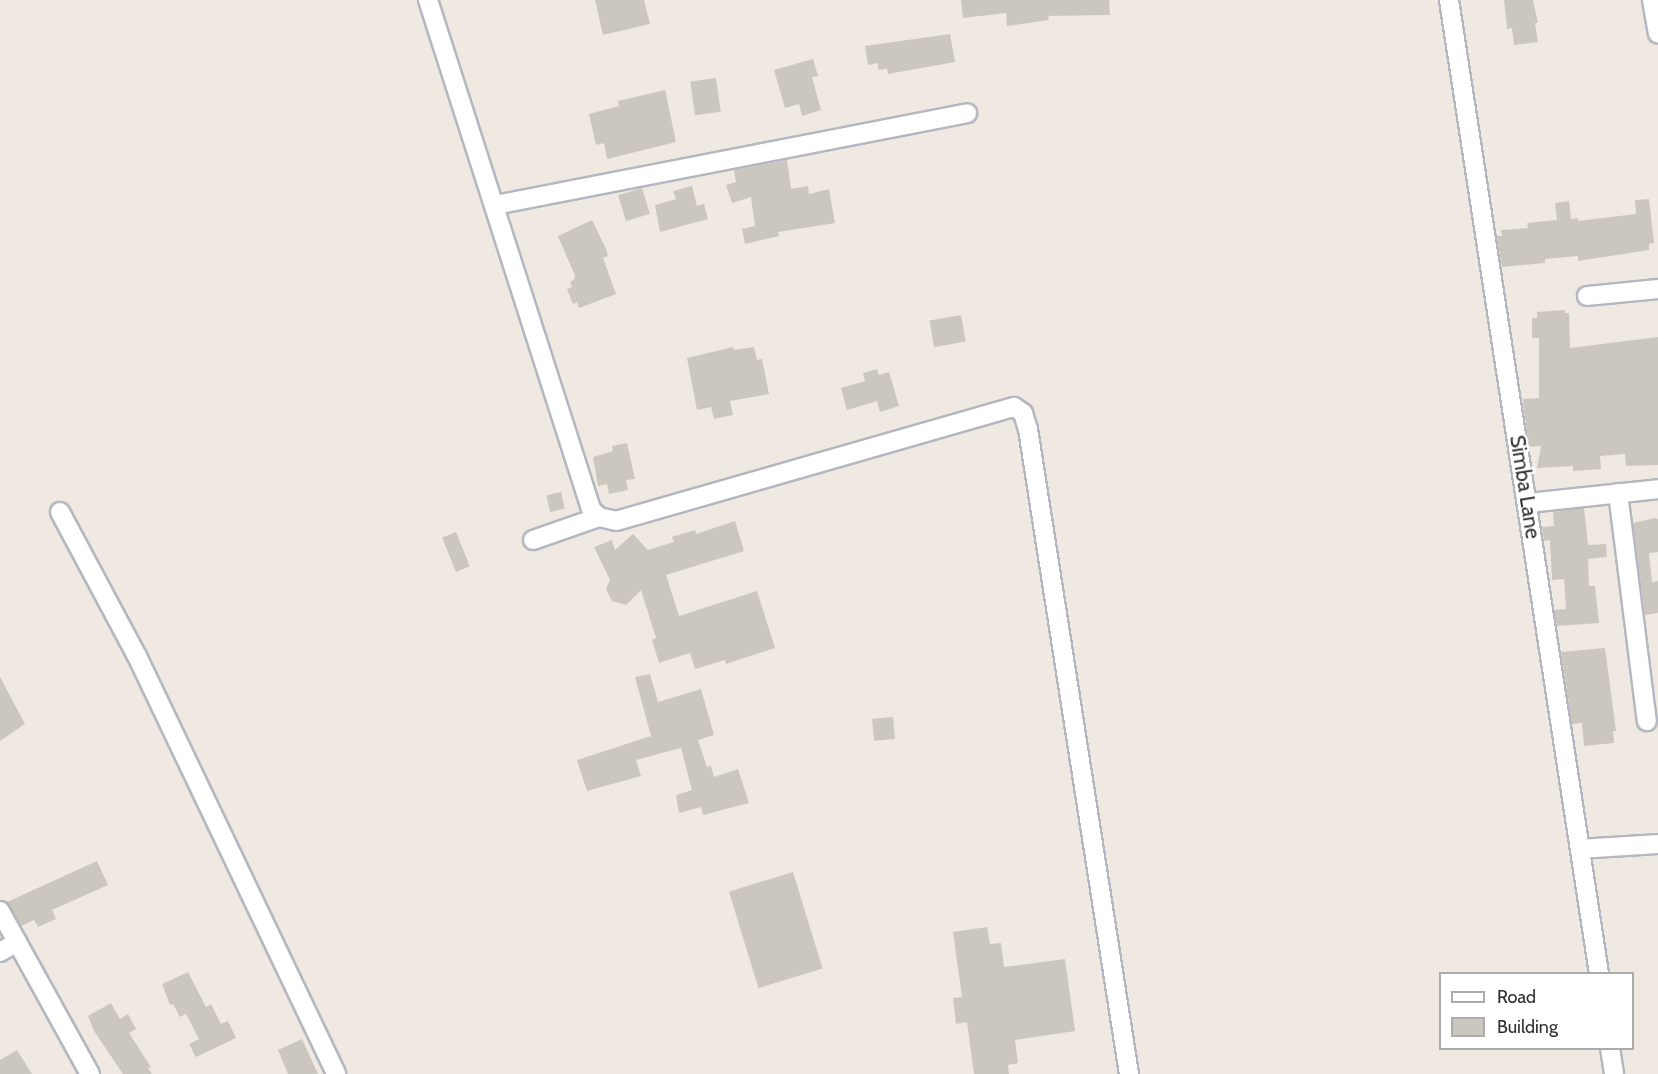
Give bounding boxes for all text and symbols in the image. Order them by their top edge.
street label: Simba Lane [1504,433,1546,541]
legend [1439,972,1634,1050]
text: Road [1497,986,1536,1008]
text: Building [1497,1016,1558,1038]

